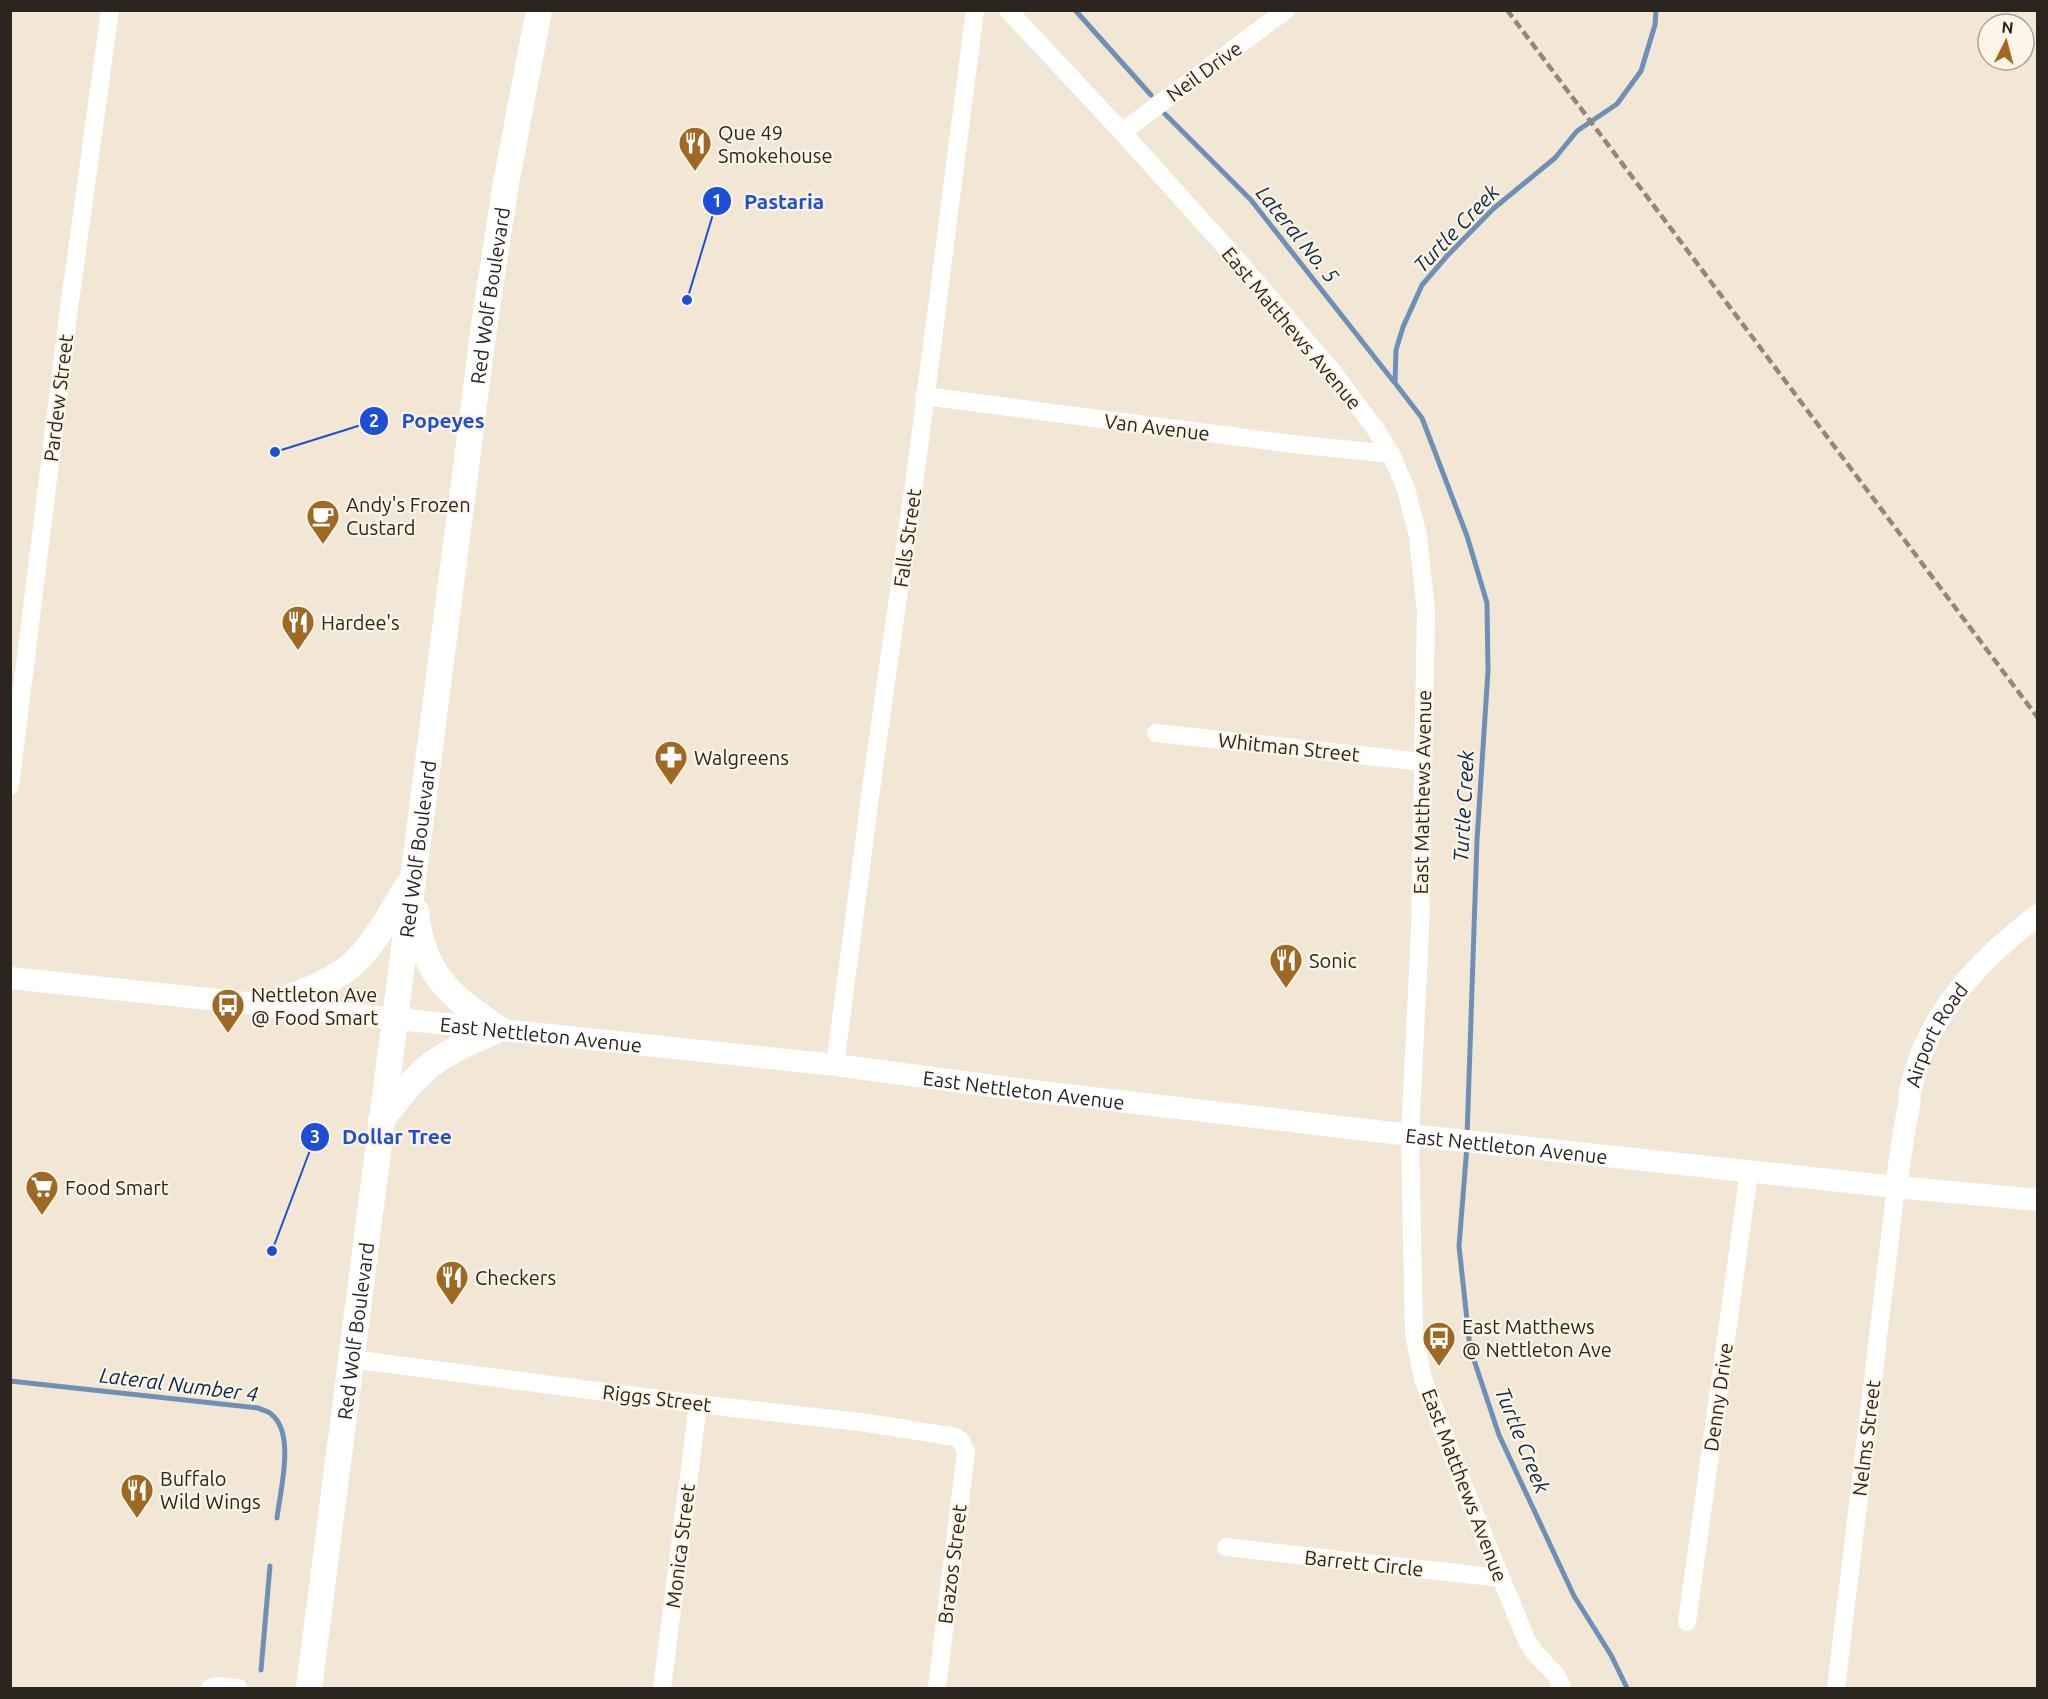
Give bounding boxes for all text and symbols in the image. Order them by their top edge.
north arrow [1976,12,2036,72]
text: N [2001,18,2014,37]
street label: Neil Drive [1162,36,1246,106]
place label: Que 49 Smokehouse [718,121,833,167]
restaurant icon: Que 49 Smokehouse [677,125,713,172]
water label: Turtle Creek [1408,179,1504,277]
water label: Lateral No. 5 [1252,181,1344,287]
callout: Pastaria [702,182,836,221]
text: Pastaria [744,189,824,213]
text: 1 [712,190,722,210]
street label: Red Wolf Boulevard [465,206,514,385]
street label: East Matthews Avenue [1217,242,1367,414]
street label: Pardew Street [39,333,77,463]
callout: Popeyes [359,402,496,441]
text: Popeyes [401,408,485,432]
street label: Van Avenue [1103,409,1211,445]
text: 2 [369,410,379,430]
street label: Falls Street [889,487,925,589]
place label: Andy's Frozen Custard [346,493,471,539]
cafe icon: Andy's Frozen Custard [305,498,341,545]
restaurant icon: Hardee's [280,604,316,651]
place label: Hardee's [321,611,400,634]
street label: East Matthews Avenue [1409,690,1435,894]
street label: Whitman Street [1217,728,1361,766]
pharmacy icon: Walgreens [653,739,689,786]
place label: Walgreens [694,746,789,769]
water label: Turtle Creek [1448,749,1478,863]
street label: Red Wolf Boulevard [394,759,440,939]
restaurant icon: Sonic [1268,942,1304,989]
place label: Sonic [1309,949,1357,972]
street label: Airport Road [1900,978,1972,1090]
place label: Nettleton Ave @ Food Smart [251,983,378,1029]
bus stop icon: Nettleton Ave @ Food Smart [210,987,246,1034]
street label: East Nettleton Avenue [439,1012,643,1056]
street label: East Nettleton Avenue [922,1065,1126,1113]
callout: Dollar Tree [300,1118,464,1157]
street label: East Nettleton Avenue [1404,1123,1609,1168]
text: Dollar Tree [342,1124,452,1148]
text: 3 [310,1126,320,1146]
supermarket icon: Food Smart [24,1169,60,1216]
place label: Food Smart [65,1176,169,1199]
street label: Red Wolf Boulevard [332,1241,378,1421]
restaurant icon: Checkers [434,1259,470,1306]
place label: Checkers [475,1266,556,1289]
place label: East Matthews @ Nettleton Ave [1462,1315,1612,1361]
bus stop icon: East Matthews @ Nettleton Ave [1421,1320,1457,1367]
street label: Denny Drive [1699,1341,1737,1453]
water label: Lateral Number 4 [98,1362,260,1406]
street label: Nelms Street [1847,1378,1885,1497]
street label: Riggs Street [601,1380,713,1416]
water label: Turtle Creek [1491,1384,1555,1497]
street label: East Matthews Avenue [1418,1385,1512,1585]
place label: Buffalo Wild Wings [160,1467,261,1513]
restaurant icon: Buffalo Wild Wings [119,1472,155,1519]
street label: Monica Street [661,1482,699,1610]
street label: Brazos Street [933,1503,971,1625]
street label: Barrett Circle [1303,1545,1425,1581]

